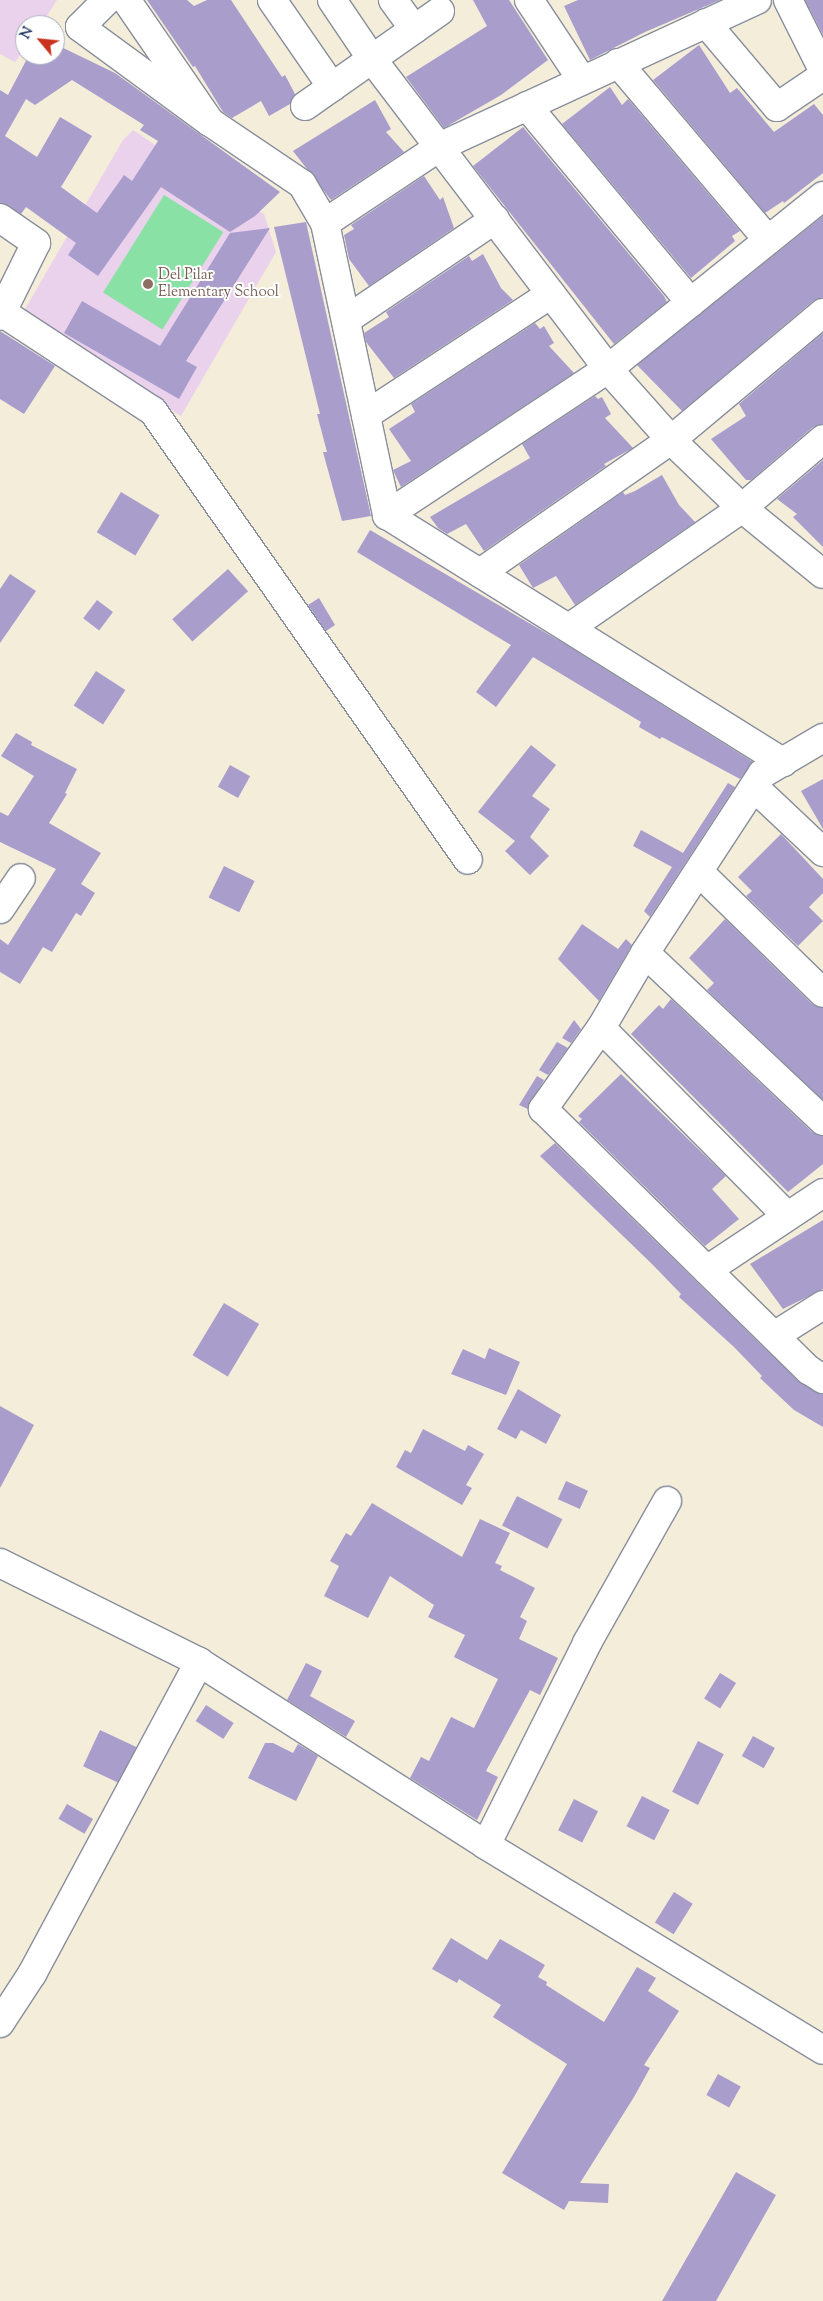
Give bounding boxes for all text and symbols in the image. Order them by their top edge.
north arrow [15,15,65,65]
text: N [16,24,39,43]
place label: Del Pilar Elementary School [158,266,279,301]
marker: Del Pilar Elementary School [142,278,154,290]

